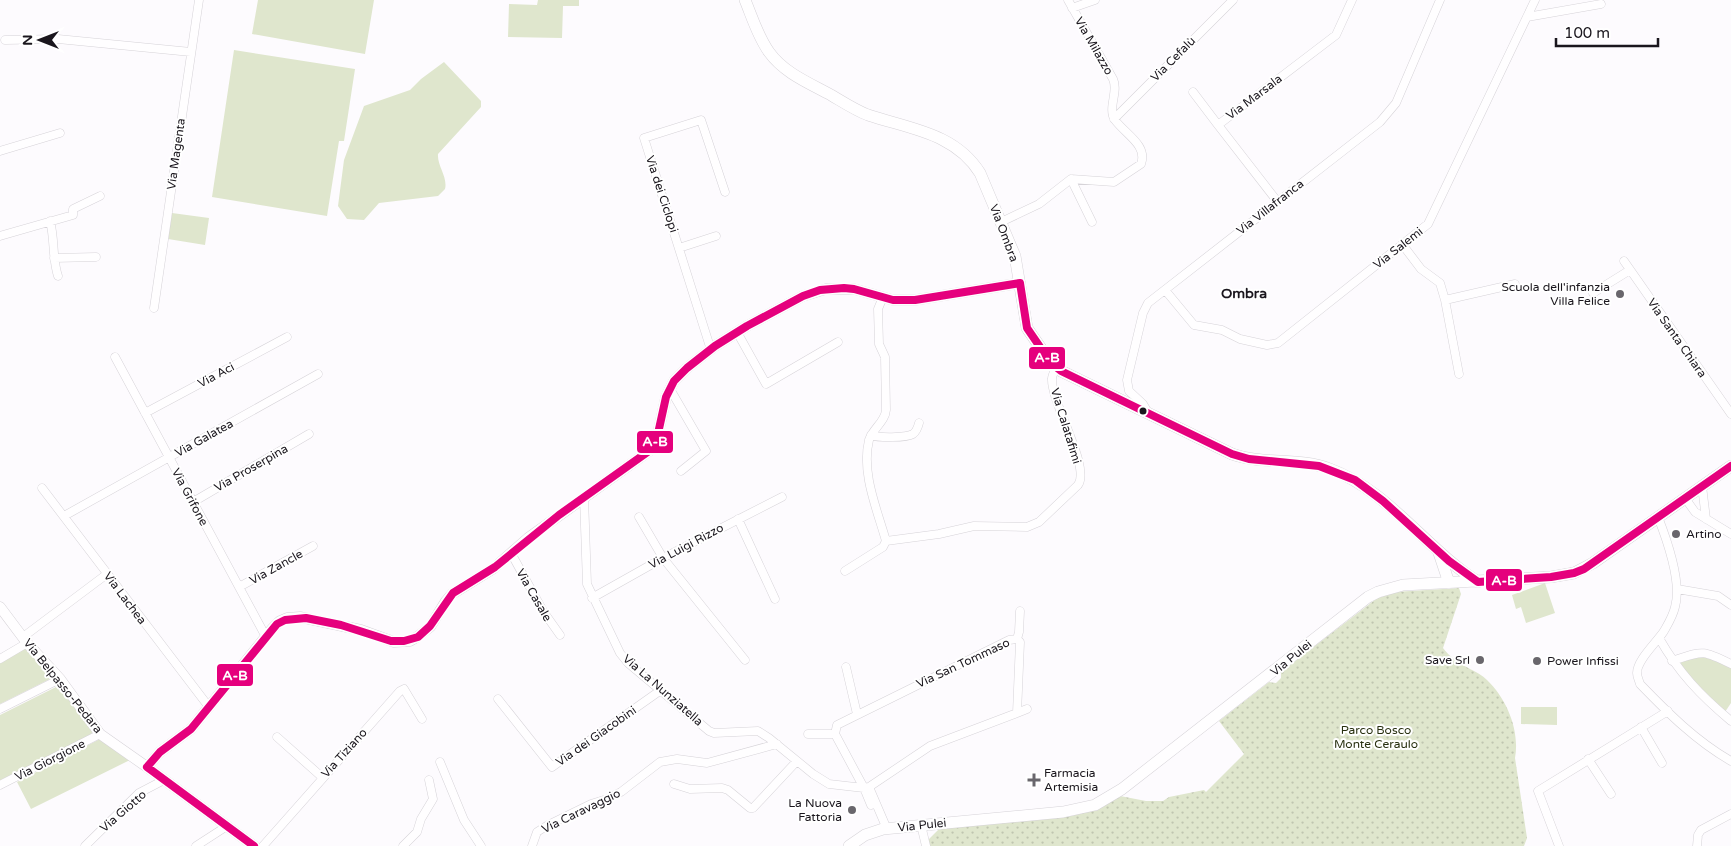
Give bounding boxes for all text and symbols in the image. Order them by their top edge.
north arrow [15,15,65,65]
street label: Via Milazzo [1072,15,1116,77]
scale bar [1556,15,1658,47]
text: 100 m [1564,24,1610,42]
text: N [19,34,36,46]
street label: Via Cefalù [1148,34,1198,84]
street label: Via Marsala [1223,71,1285,123]
street label: Via Magenta [164,117,188,191]
street label: Via dei Ciclopi [643,154,681,234]
street label: Via Villafranca [1234,176,1306,238]
street label: Via Ombra [987,202,1021,264]
street label: Via Salemi [1370,224,1426,272]
place label: Scuola dell'infanzia Villa Felice [1501,280,1610,308]
district label: Ombra [1221,285,1267,302]
marker: Scuola dell'infanzia Villa Felice [1614,288,1626,300]
street label: Via Santa Chiara [1644,296,1710,380]
line badge: A-B [1028,346,1066,370]
text: A-B [1034,349,1060,366]
street label: Via Aci [195,360,237,390]
street label: Via Calatafimi [1048,386,1084,466]
unlabelled marker [1138,406,1148,416]
street label: Via Galatea [172,416,236,460]
line badge: A-B [636,430,674,454]
text: A-B [642,433,668,450]
street label: Via Proserpina [212,441,290,495]
street label: Via Grifone [169,466,211,528]
street label: Via Luigi Rizzo [646,520,726,572]
place label: Artino [1686,527,1722,541]
marker: Artino [1670,528,1682,540]
street label: Via Zancle [247,546,305,587]
street label: Via Casale [513,566,555,624]
line badge: A-B [1485,568,1523,592]
street label: Via Lachea [101,569,149,627]
text: A-B [1491,572,1517,589]
street label: Via San Tommaso [914,635,1012,691]
street label: Via Belpasso-Pedara [21,636,105,736]
street label: Via Pulei [1268,637,1314,679]
street label: Via La Nunziatella [620,651,706,729]
place label: Save Srl [1425,653,1470,667]
marker: Save Srl [1474,654,1486,666]
place label: Power Infissi [1547,654,1619,668]
marker: Power Infissi [1531,655,1543,667]
line badge: A-B [216,663,254,687]
text: A-B [222,667,248,684]
street label: Via dei Giacobini [553,703,639,769]
park label: Parco Bosco Monte Ceraulo [1334,723,1418,751]
street label: Via Tiziano [318,725,370,781]
street label: Via Giorgione [13,736,88,784]
place label: Farmacia Artemisia [1044,766,1098,794]
marker: Farmacia Artemisia [1028,774,1040,786]
street label: Via Caravaggio [539,786,623,836]
street label: Via Giotto [97,787,149,835]
place label: La Nuova Fattoria [788,796,842,824]
marker: La Nuova Fattoria [846,804,858,816]
street label: Via Pulei [897,815,947,835]

